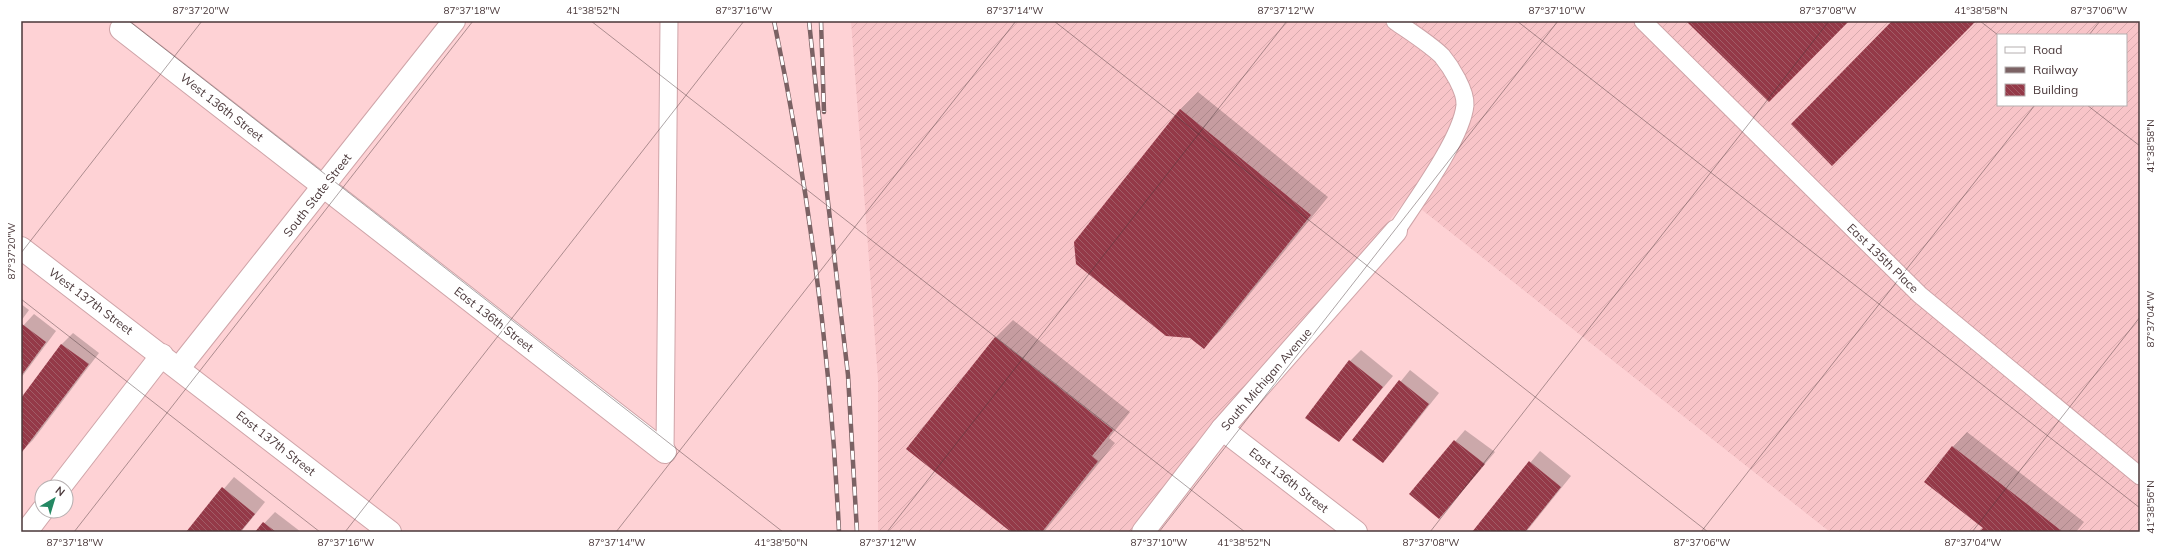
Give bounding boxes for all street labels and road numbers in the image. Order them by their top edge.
street label: West 136th Street [177,70,267,144]
street label: South State Street [280,150,354,240]
street label: East 135th Place [1844,220,1922,296]
street label: West 137th Street [46,264,136,338]
street label: East 136th Street [451,283,537,355]
street label: South Michigan Avenue [1217,325,1315,433]
street label: East 137th Street [233,407,319,479]
street label: East 136th Street [1246,444,1332,516]

